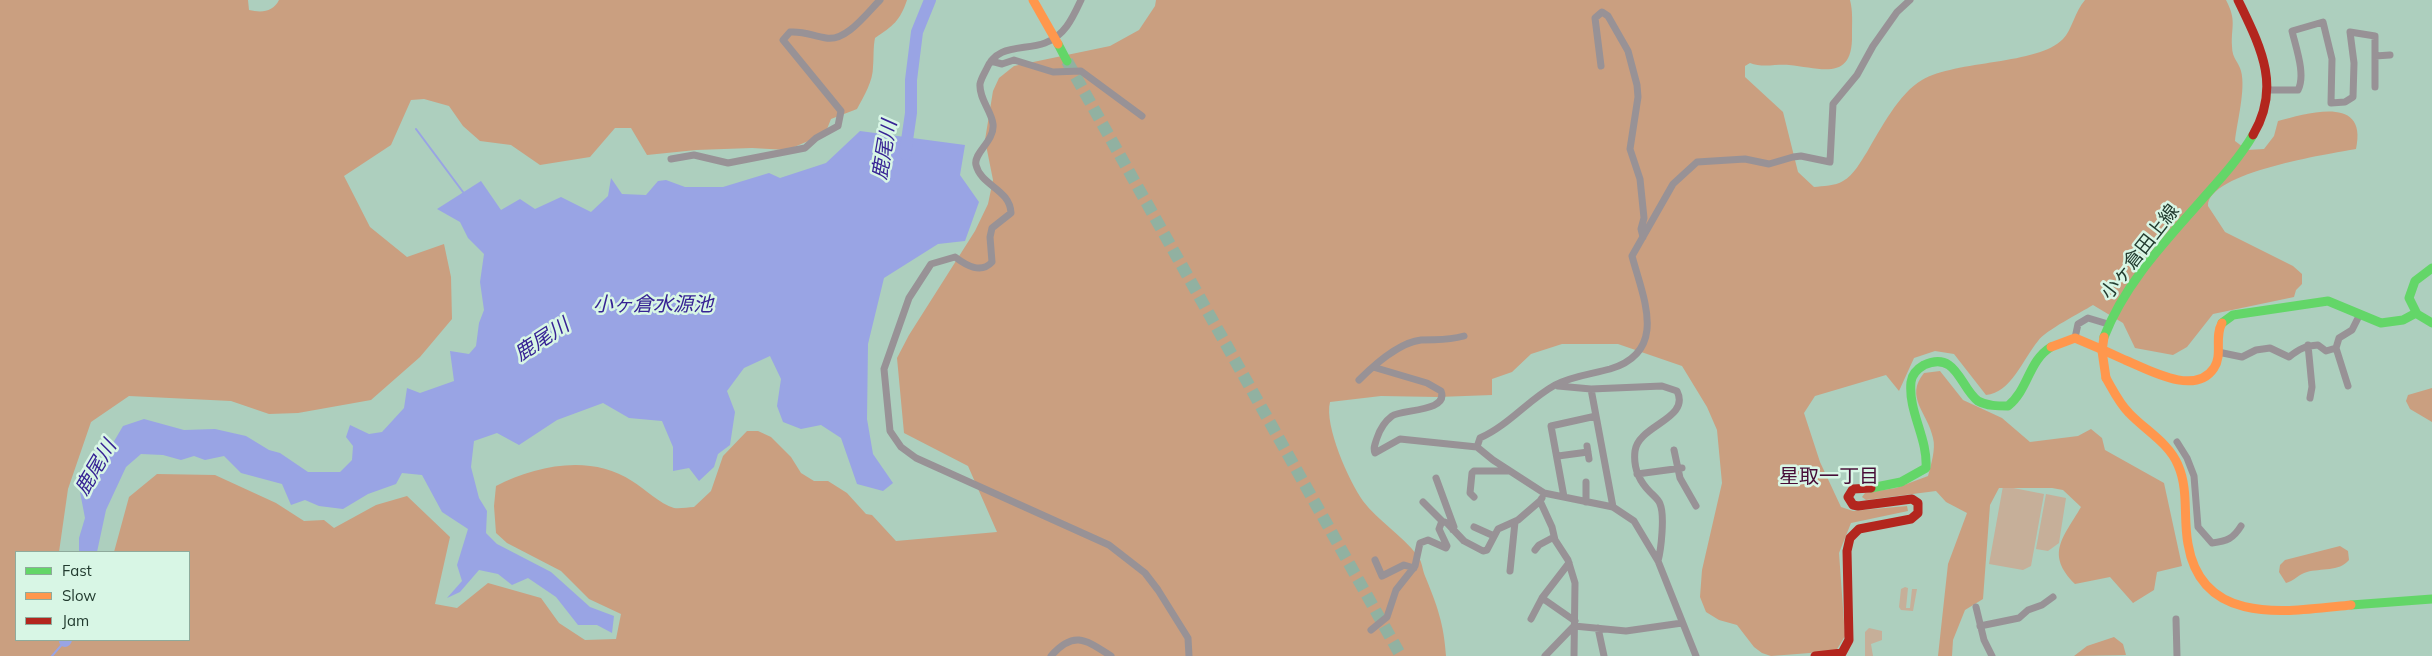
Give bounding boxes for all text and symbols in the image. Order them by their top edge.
water label: 鹿尾川 [868,118,902,182]
street label: 小ヶ倉田上線 [2096,200,2184,304]
water label: 小ヶ倉水源池 [593,293,713,317]
water label: 鹿尾川 [510,314,574,366]
water label: 鹿尾川 [70,436,122,500]
district label: 星取一丁目 [1779,465,1879,489]
legend [15,551,190,641]
text: Fast [62,561,92,580]
text: Slow [62,586,96,605]
text: Jam [62,611,89,630]

